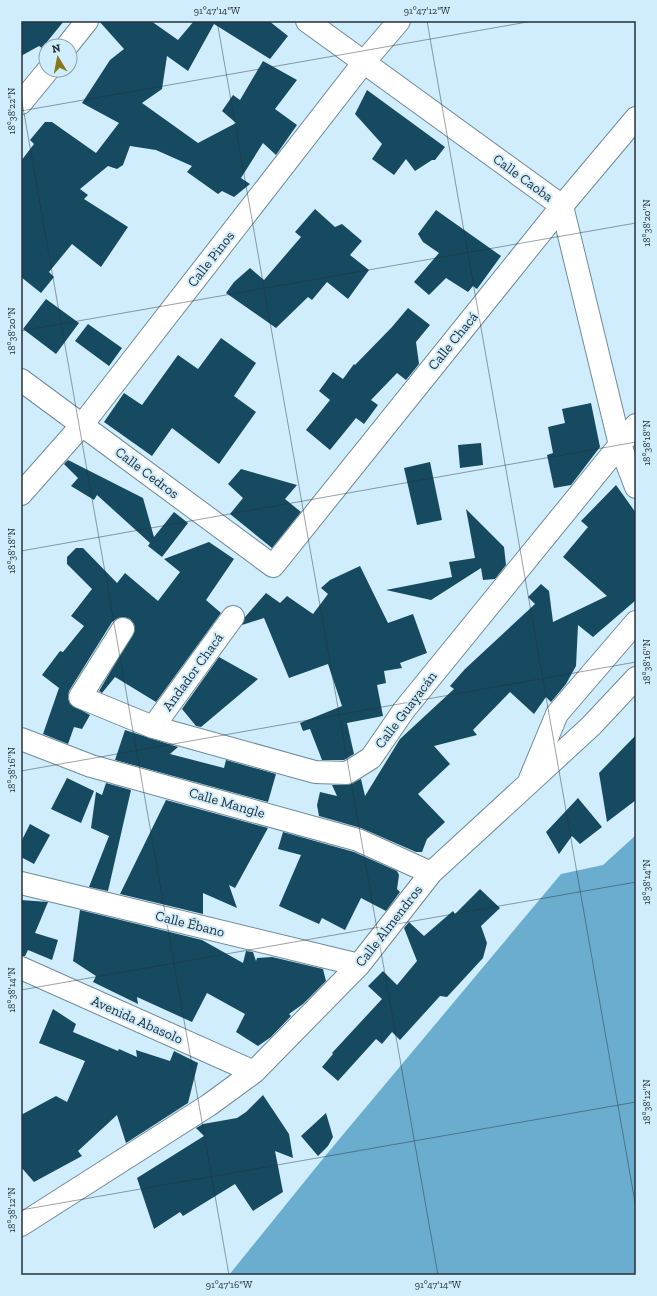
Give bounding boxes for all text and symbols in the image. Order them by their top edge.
text: 91°47'14"W [194,5,241,17]
text: 91°47'12"W [404,5,451,17]
north arrow [38,38,78,78]
text: N [51,41,62,56]
text: 18°38'22"N [6,87,18,134]
street label: Calle Caoba [490,150,557,206]
text: 18°38'20"N [641,199,653,247]
street label: Calle Pinos [184,228,238,290]
text: 18°38'20"N [6,307,18,355]
street label: Calle Chacá [424,308,482,374]
text: 18°38'18"N [641,420,653,466]
street label: Calle Cedros [112,443,182,503]
text: 18°38'18"N [6,528,18,574]
street label: Andador Chacá [159,630,227,714]
text: 18°38'16"N [641,639,653,685]
street label: Calle Guayacán [371,668,441,752]
text: 18°38'16"N [6,747,18,793]
street label: Calle Mangle [187,784,267,822]
text: 18°38'14"N [641,859,653,905]
street label: Calle Almendros [352,882,426,970]
street label: Calle Ébano [154,907,226,941]
text: 18°38'14"N [6,967,18,1013]
street label: Avenida Abasolo [89,992,185,1048]
text: 18°38'12"N [641,1079,653,1125]
text: 18°38'12"N [6,1187,18,1233]
text: 91°47'16"W [206,1279,253,1291]
text: 91°47'14"W [415,1279,462,1291]

